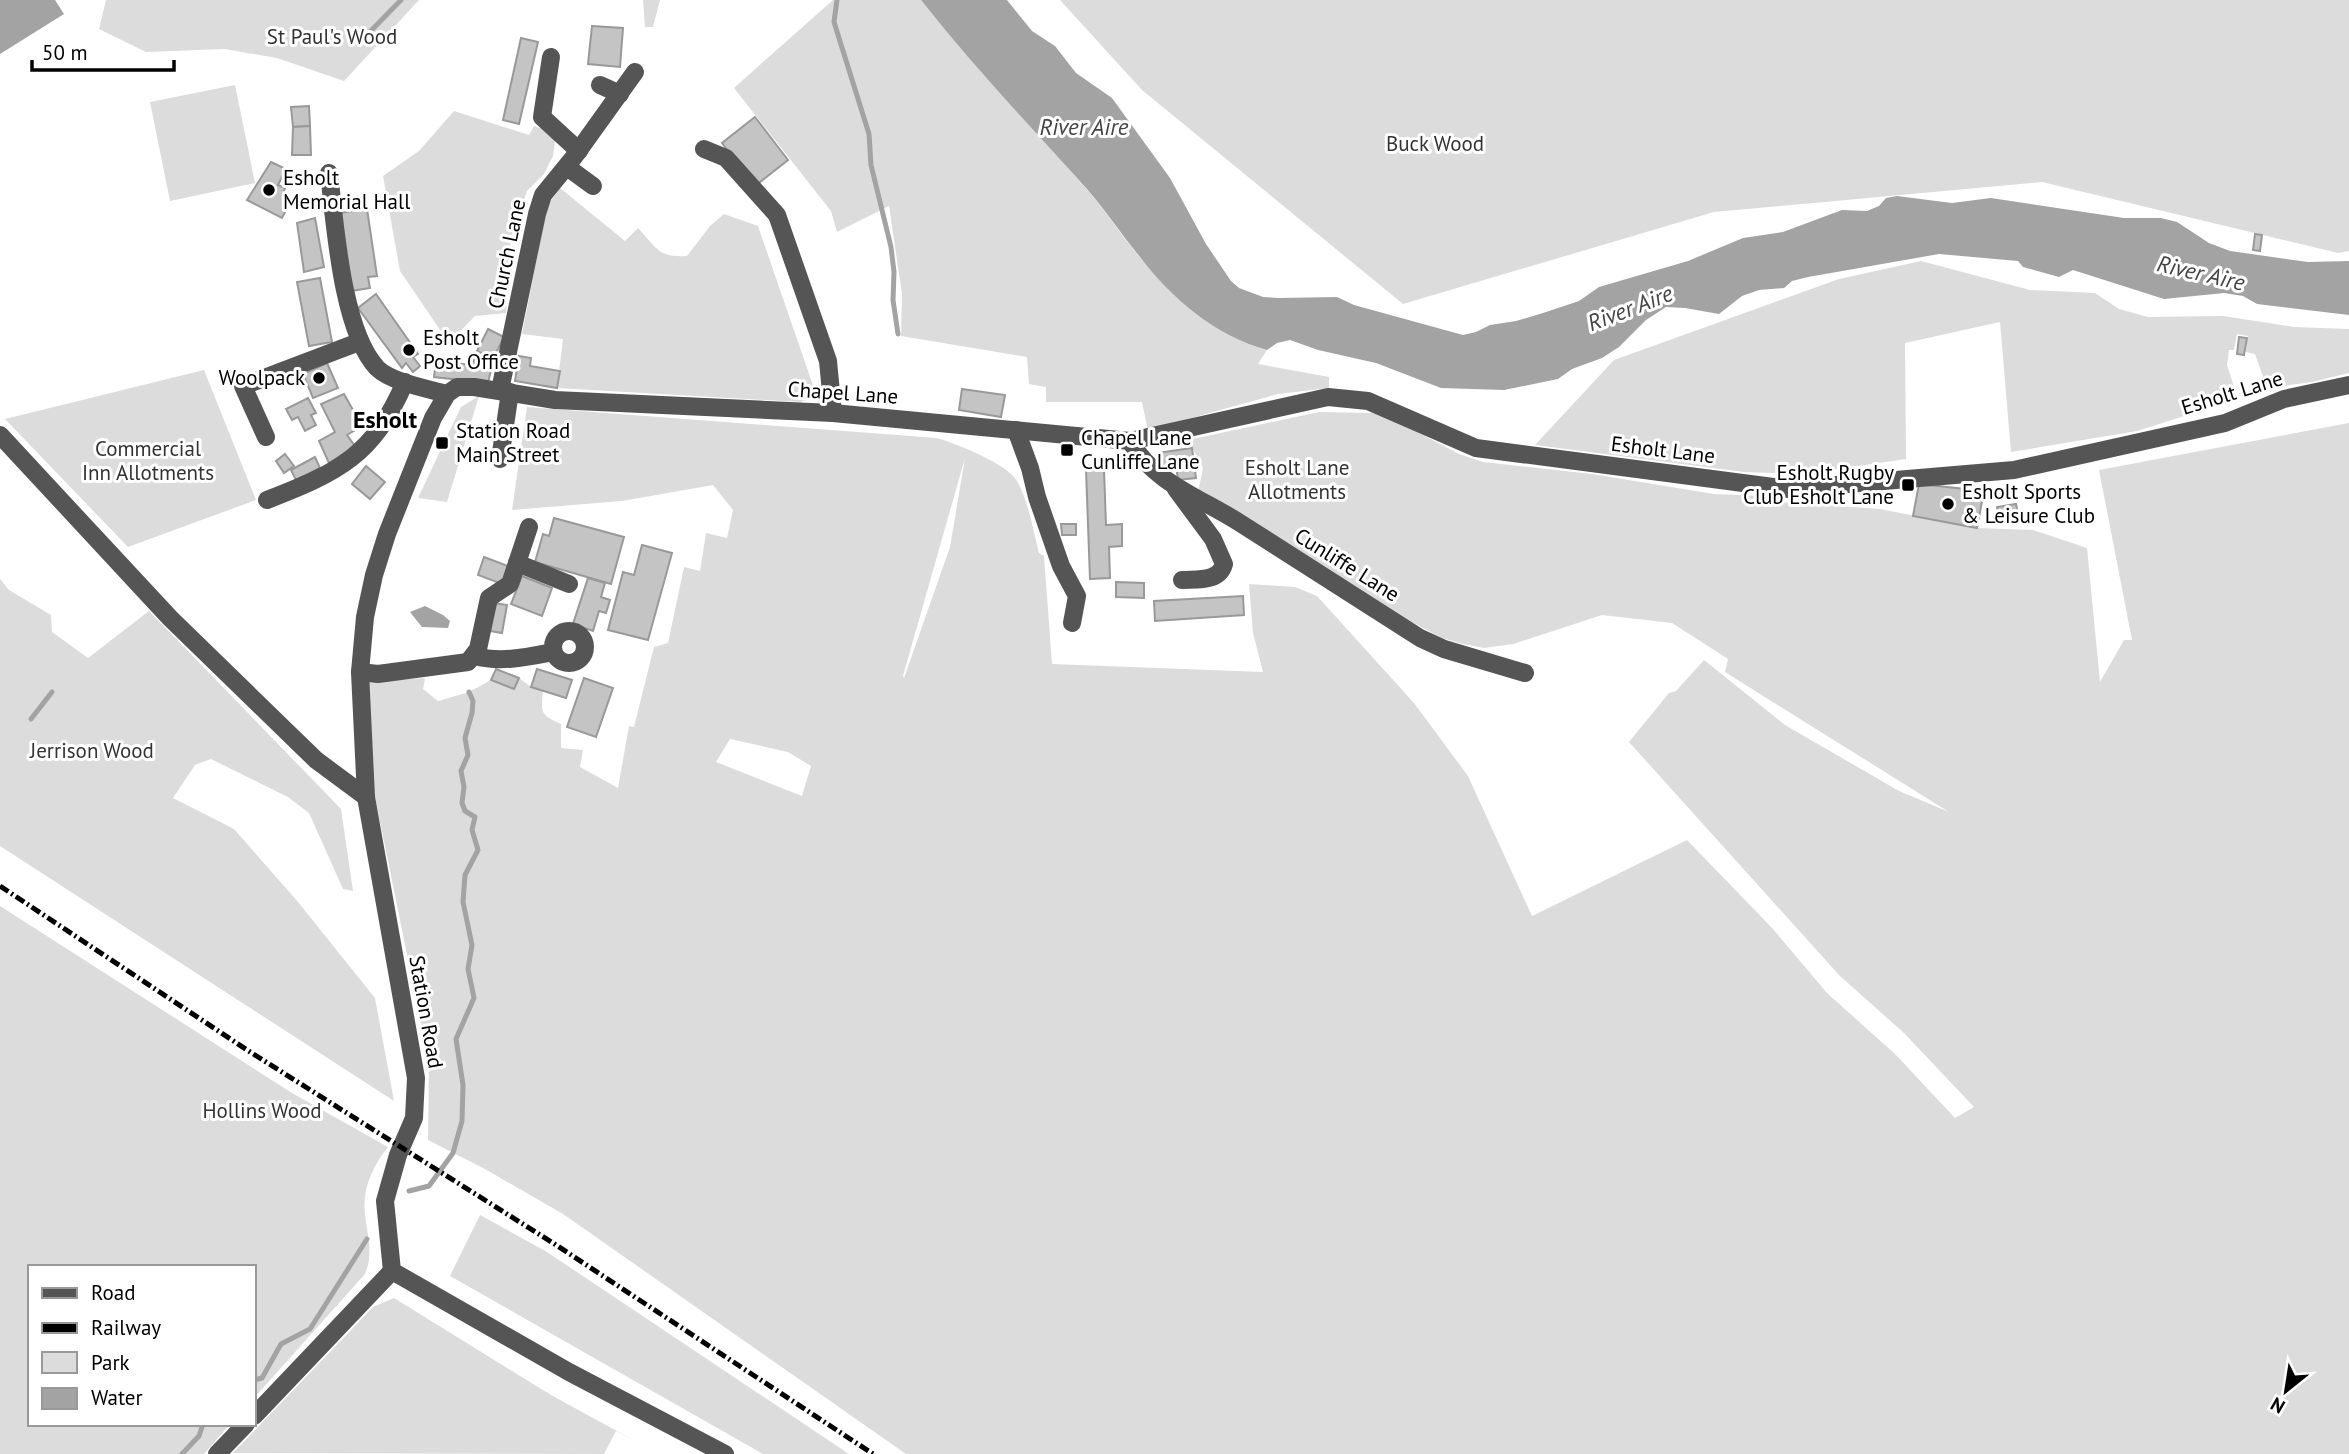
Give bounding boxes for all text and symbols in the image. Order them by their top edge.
park label: St Paul's Wood [267,23,397,50]
scale bar [32,28,173,72]
text: 50 m [42,39,88,66]
water label: River Aire [1039,112,1129,141]
park label: Buck Wood [1386,130,1484,157]
place label: Esholt Memorial Hall [283,164,410,215]
marker: Esholt Memorial Hall [261,182,277,198]
street label: Church Lane [482,197,531,311]
water label: River Aire [2154,248,2248,297]
water label: River Aire [1583,278,1677,337]
place label: Esholt Post Office [423,324,519,375]
marker: Esholt Post Office [401,342,417,358]
place label: Woolpack [219,364,305,391]
street label: Esholt Lane [2178,364,2286,421]
marker: Woolpack [311,370,327,386]
street label: Chapel Lane [787,375,899,410]
district label: Esholt [353,404,418,435]
place label: Station Road Main Street [456,417,570,468]
place label: Chapel Lane Cunliffe Lane [1081,424,1200,475]
street label: Esholt Lane [1609,430,1717,469]
park label: Commercial Inn Allotments [82,435,214,486]
marker: Station Road Main Street [434,435,450,451]
marker: Chapel Lane Cunliffe Lane [1059,442,1075,458]
park label: Esholt Lane Allotments [1245,454,1349,505]
place label: Esholt Rugby Club Esholt Lane [1743,459,1894,510]
marker: Esholt Rugby Club Esholt Lane [1900,477,1916,493]
place label: Esholt Sports & Leisure Club [1962,478,2095,529]
marker: Esholt Sports & Leisure Club [1940,496,1956,512]
street label: Cunliffe Lane [1290,522,1405,607]
park label: Jerrison Wood [29,737,154,764]
street label: Station Road [403,953,450,1071]
park label: Hollins Wood [202,1097,322,1124]
legend [28,1265,256,1426]
text: Road [91,1279,135,1306]
text: Railway [91,1314,161,1341]
text: Park [91,1349,130,1376]
north arrow [2251,1356,2321,1426]
text: Water [91,1384,143,1411]
text: N [2266,1392,2289,1419]

